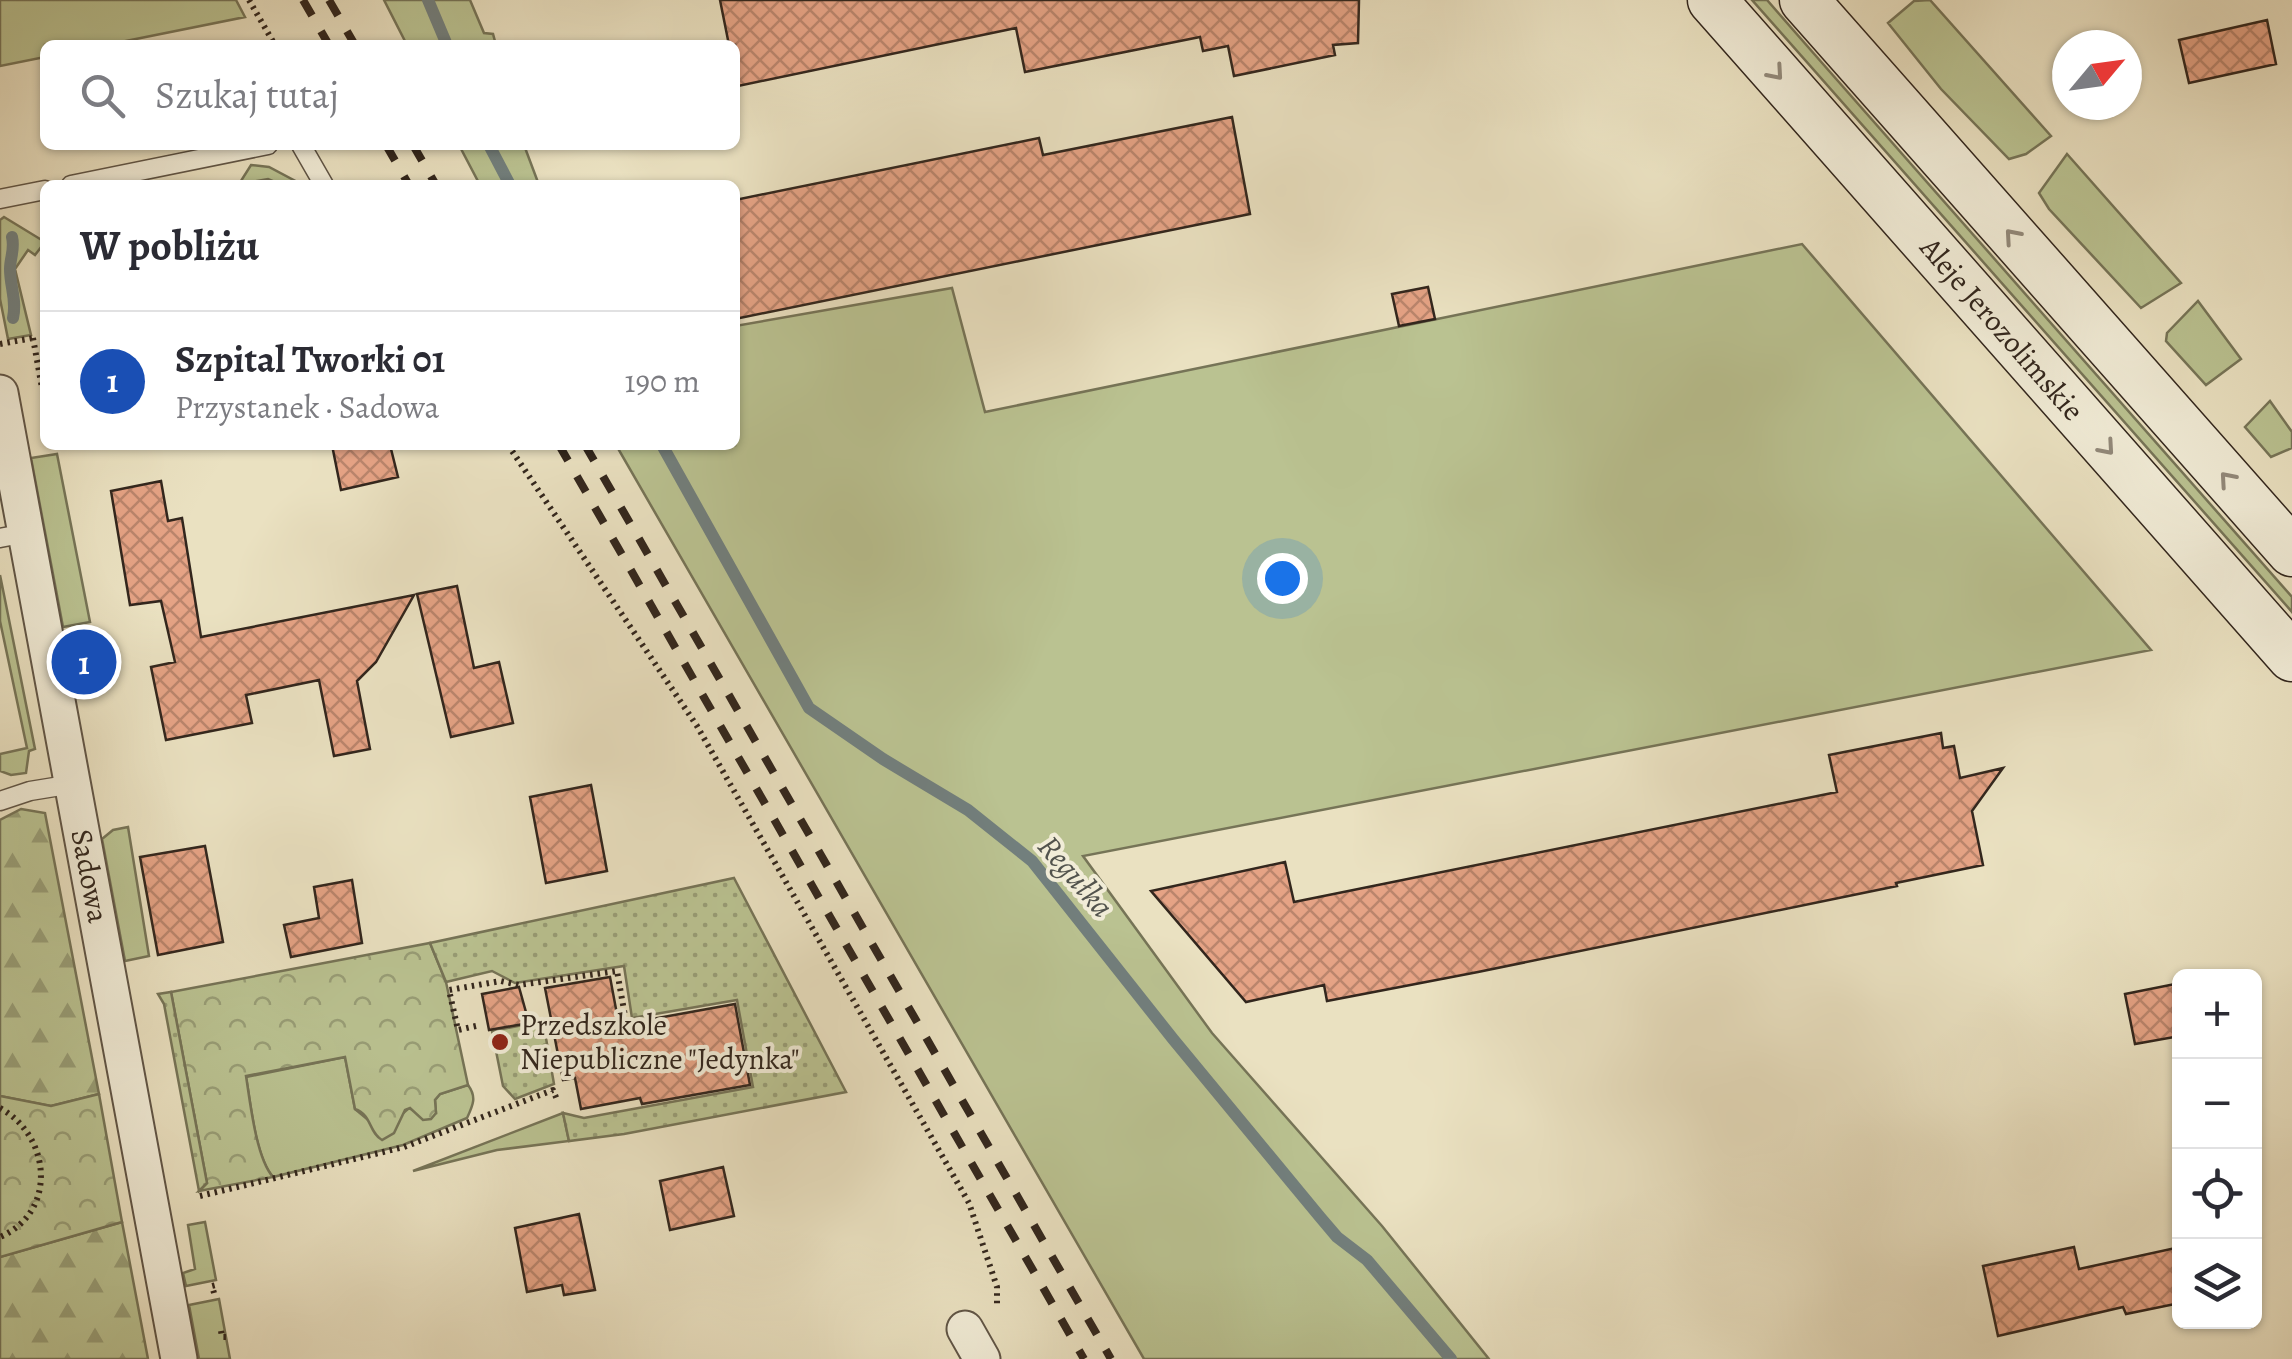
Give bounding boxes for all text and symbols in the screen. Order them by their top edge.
north arrow [2052,30,2142,120]
search box [40,40,740,150]
one-way arrow [1764,61,1782,80]
icon: search [75,68,130,123]
text: Szukaj tutaj [155,69,339,121]
text: W pobliżu [80,217,259,274]
street label: Aleje Jerozolimskie [1910,228,2093,429]
one-way arrow [2006,229,2024,248]
text: Szpital Tworki 01 [175,333,445,385]
text: 1 [107,359,118,403]
text: 190 m [624,359,700,403]
text: Przystanek · Sadowa [175,385,439,429]
one-way arrow [2096,436,2114,455]
one-way arrow [2221,472,2239,491]
your location [1257,553,1308,604]
pin: 1 [52,624,116,700]
water label: Regułka [1028,825,1124,927]
street label: Sadowa [61,826,119,926]
map controls [2172,969,2262,1329]
button: + [2172,969,2262,1059]
place label: Przedszkole Niepubliczne "Jedynka" [520,1005,800,1079]
marker: Przedszkole Niepubliczne "Jedynka" [489,1031,511,1053]
button: − [2172,1059,2262,1149]
button: locate [2172,1149,2262,1239]
button: layers [2172,1239,2262,1329]

